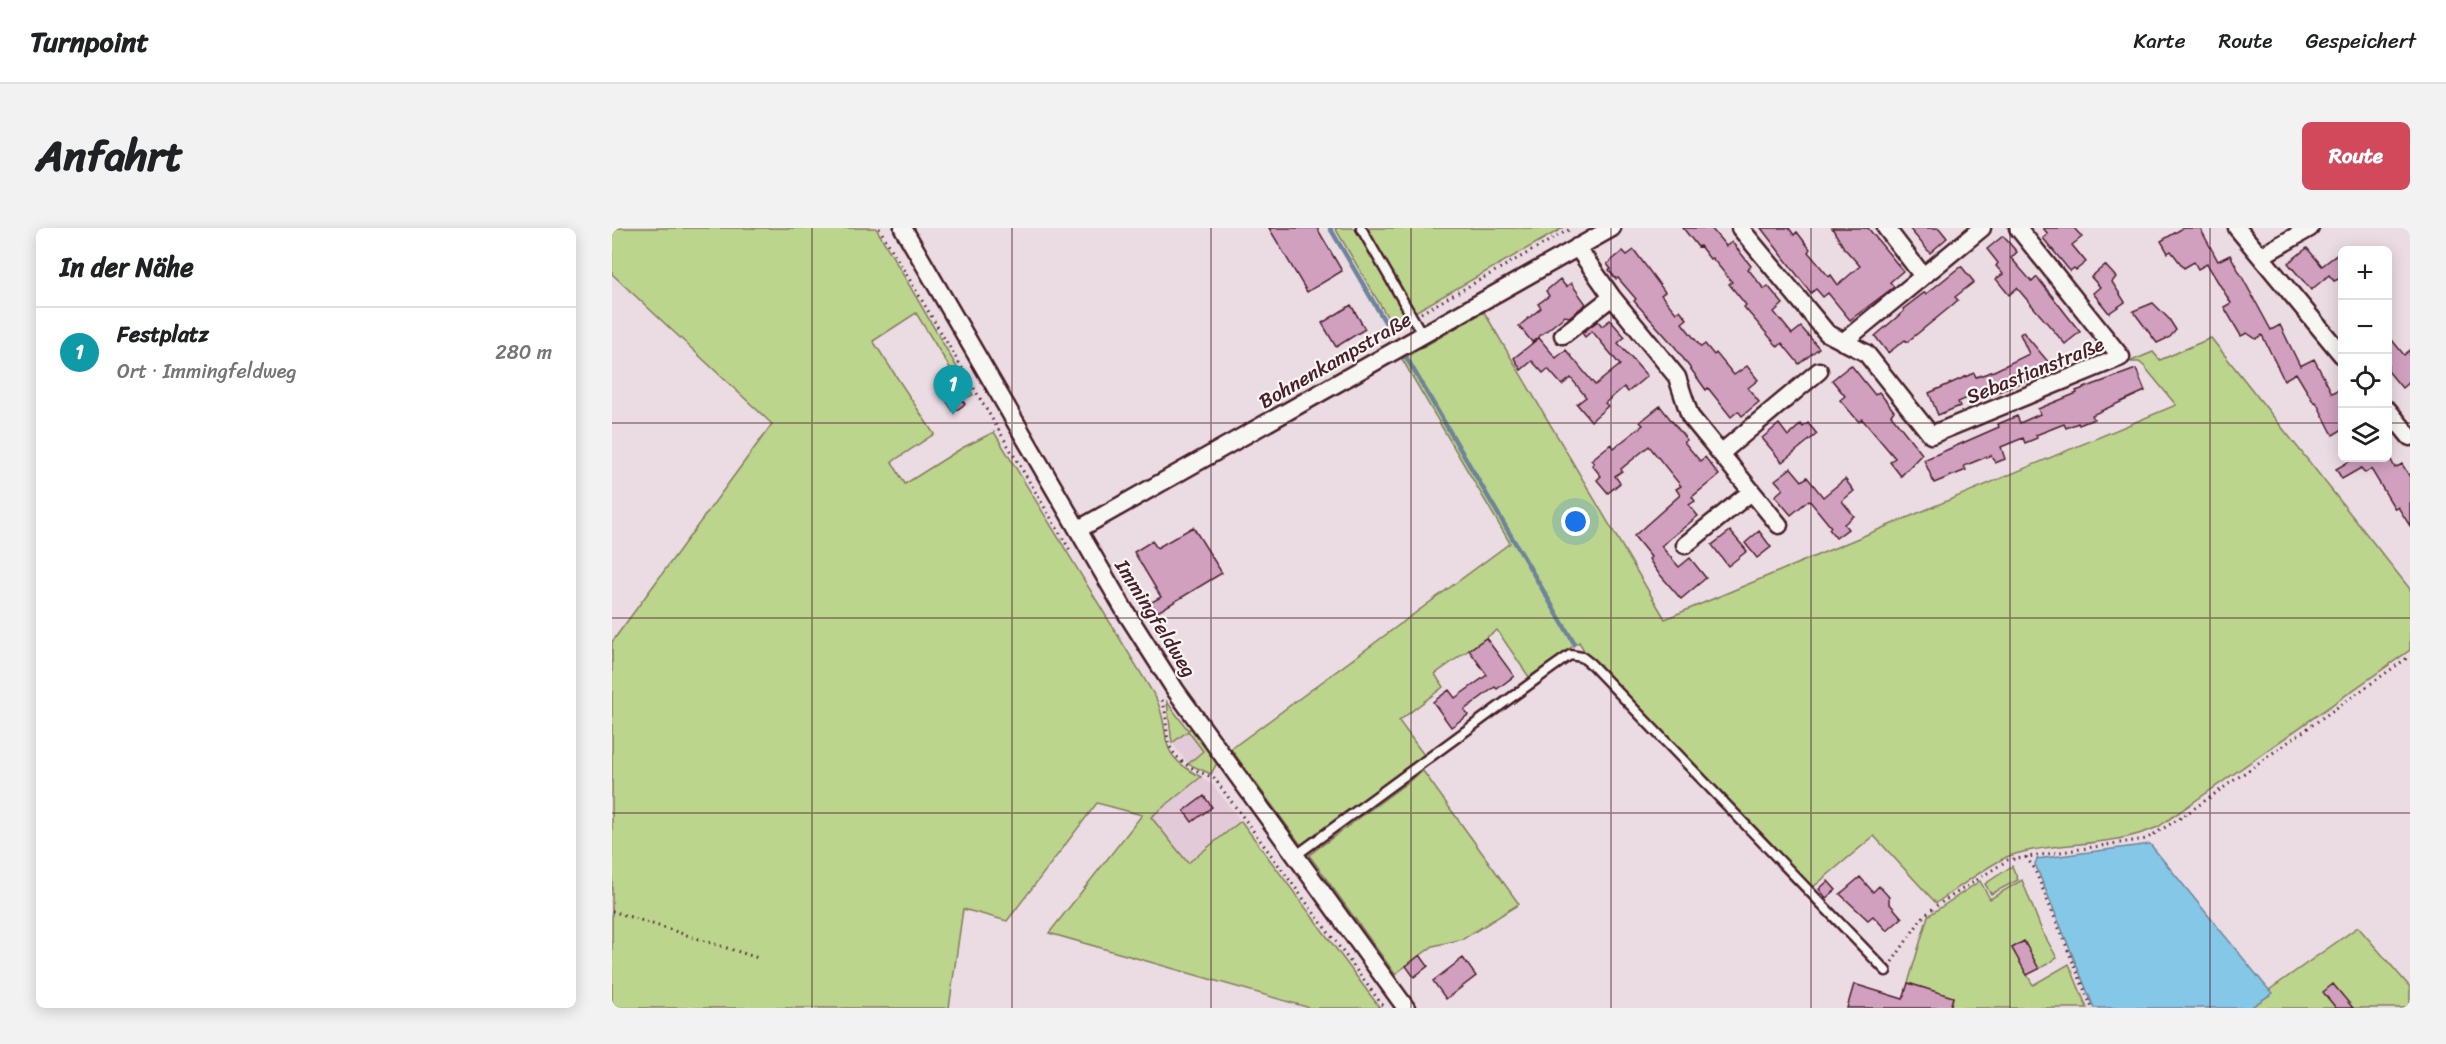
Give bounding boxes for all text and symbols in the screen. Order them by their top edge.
text: Turnpoint [30,17,149,66]
text: Karte [2134,22,2185,60]
text: Route [2218,22,2272,60]
text: Gespeichert [2305,22,2416,60]
text: Anfahrt [36,119,183,193]
button: Route [2302,122,2410,190]
text: In der Nähe [60,244,194,290]
map controls [2338,246,2392,462]
button: + [2338,246,2392,300]
button: − [2338,300,2392,354]
street label: Bohnenkampstraße [1252,302,1418,419]
text: Festplatz [117,315,209,354]
street label: Sebastianstraße [1961,327,2110,414]
text: 1 [75,335,84,370]
text: 280 m [495,335,552,370]
text: Ort · Immingfeldweg [117,354,297,389]
button: locate [2338,354,2392,408]
pin: 1 [934,366,972,415]
button: layers [2338,408,2392,462]
your location [1561,507,1590,536]
street label: Immingfeldweg [1105,551,1206,684]

